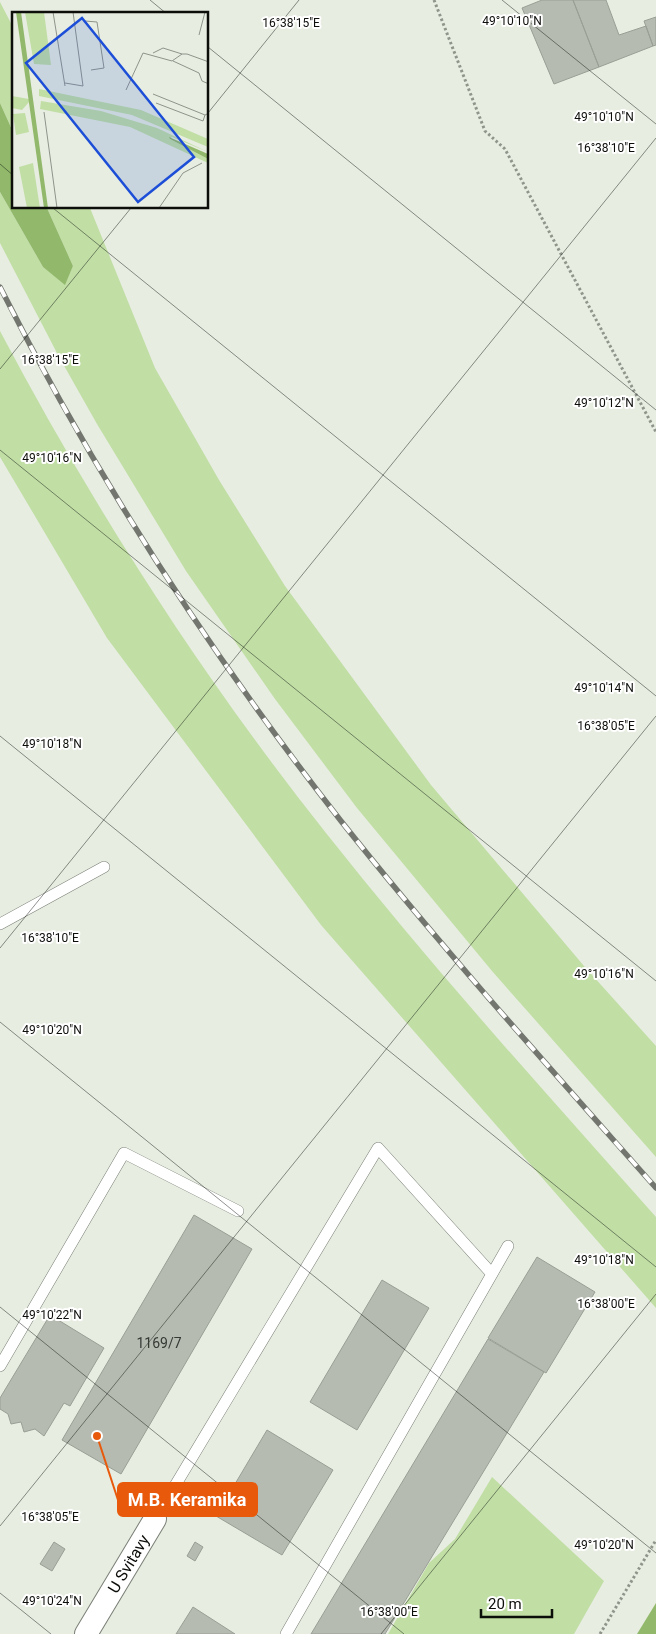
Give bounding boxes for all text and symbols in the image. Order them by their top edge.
inset map [12,12,209,209]
text: 49°10'10"N [482,14,542,28]
text: 16°38'15"E [262,16,320,30]
text: 49°10'10"N [574,110,634,124]
text: 16°38'10"E [577,141,635,155]
text: 16°38'15"E [21,353,79,367]
text: 49°10'12"N [574,396,634,410]
text: 49°10'16"N [22,451,82,465]
text: 49°10'14"N [574,681,634,695]
text: 16°38'05"E [577,719,635,733]
text: 49°10'18"N [22,737,82,751]
text: 16°38'10"E [21,931,79,945]
text: 49°10'16"N [574,967,634,981]
text: 49°10'20"N [22,1023,82,1037]
text: 49°10'18"N [574,1253,634,1267]
text: 16°38'00"E [577,1297,635,1311]
text: 49°10'22"N [22,1308,82,1322]
house number: 1169/7 [136,1335,182,1351]
callout: M.B. Keramika [118,1483,257,1516]
text: M.B. Keramika [128,1489,247,1510]
text: 16°38'05"E [21,1510,79,1524]
street label: U Svitavy [104,1531,154,1597]
text: 49°10'20"N [574,1538,634,1552]
scale bar [481,1586,552,1618]
text: 49°10'24"N [22,1594,82,1608]
text: 20 m [488,1595,522,1613]
text: 16°38'00"E [360,1605,418,1619]

